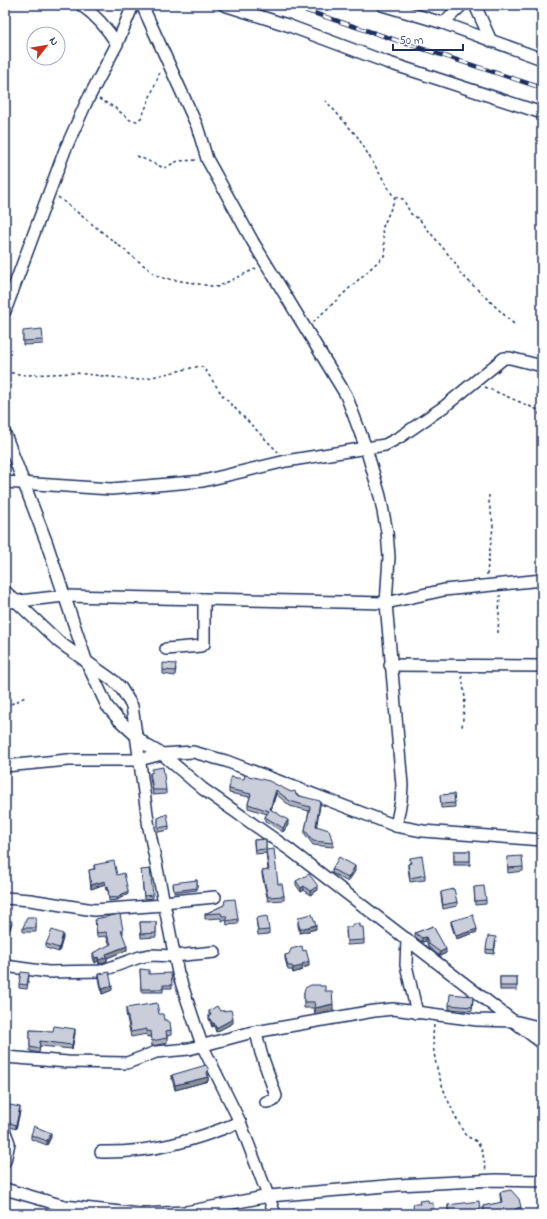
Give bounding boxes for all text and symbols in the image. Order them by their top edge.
north arrow [26,26,66,66]
scale bar [393,26,463,52]
text: 50 m [399,32,423,50]
text: N [45,34,62,49]

